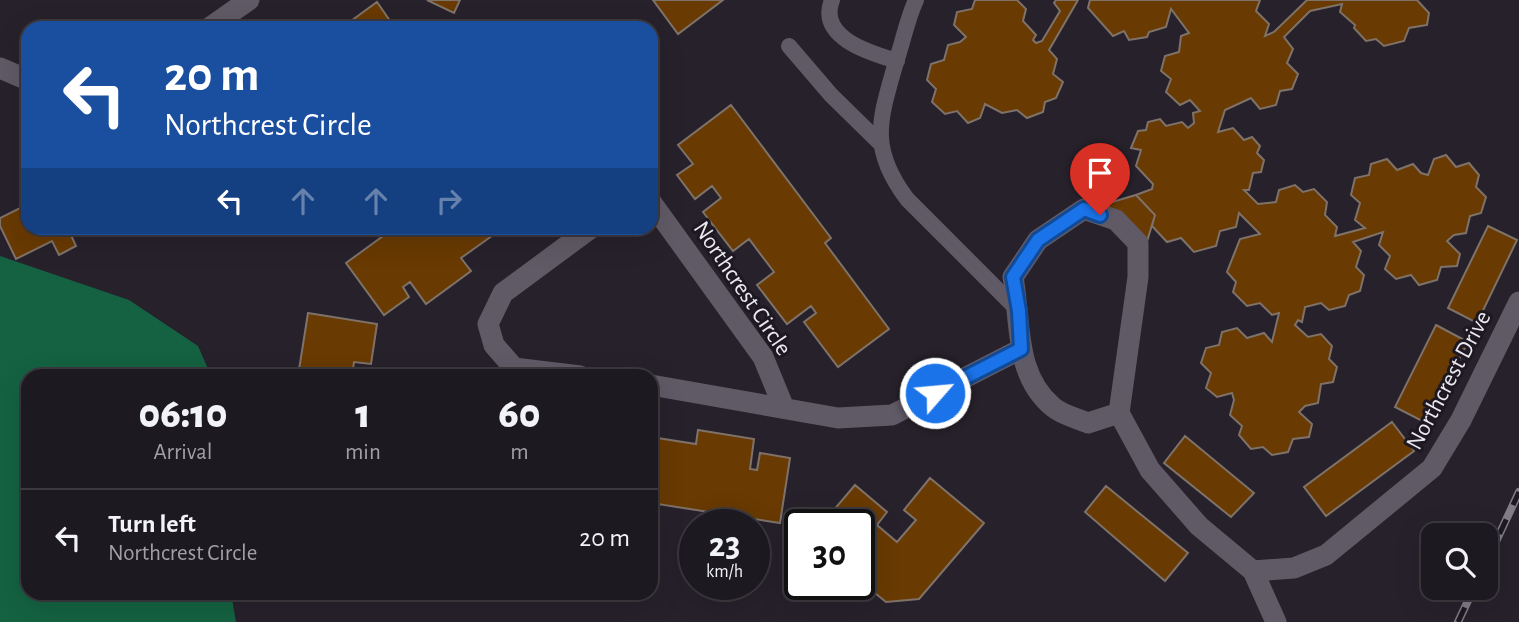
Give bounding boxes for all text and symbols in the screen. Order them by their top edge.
icon: left [49,49,140,140]
text: 20 m [164,51,260,100]
text: Northcrest Circle [164,109,372,141]
pin [1070,143,1130,215]
icon: arrive [1081,154,1119,192]
icon: left [211,182,249,220]
icon: ahead [284,182,322,220]
icon: ahead [357,182,395,220]
icon: right [430,182,468,220]
street label: Northcrest Circle [689,217,796,360]
street label: Northcrest Drive [1402,307,1496,454]
position arrow [898,356,972,430]
text: 06:10 [138,393,228,435]
text: 1 [355,393,371,435]
text: 60 [498,393,541,435]
text: Arrival [153,441,213,464]
text: min [345,441,381,464]
text: m [510,441,529,464]
speed limit sign: 30 [784,509,875,600]
text: Turn left [108,511,196,537]
icon: left [49,519,87,557]
map controls [1421,523,1498,600]
button: search [1421,523,1498,600]
text: 20 m [579,525,630,551]
text: 23 [709,528,740,563]
text: Northcrest Circle [108,542,257,565]
text: km/h [706,563,743,581]

